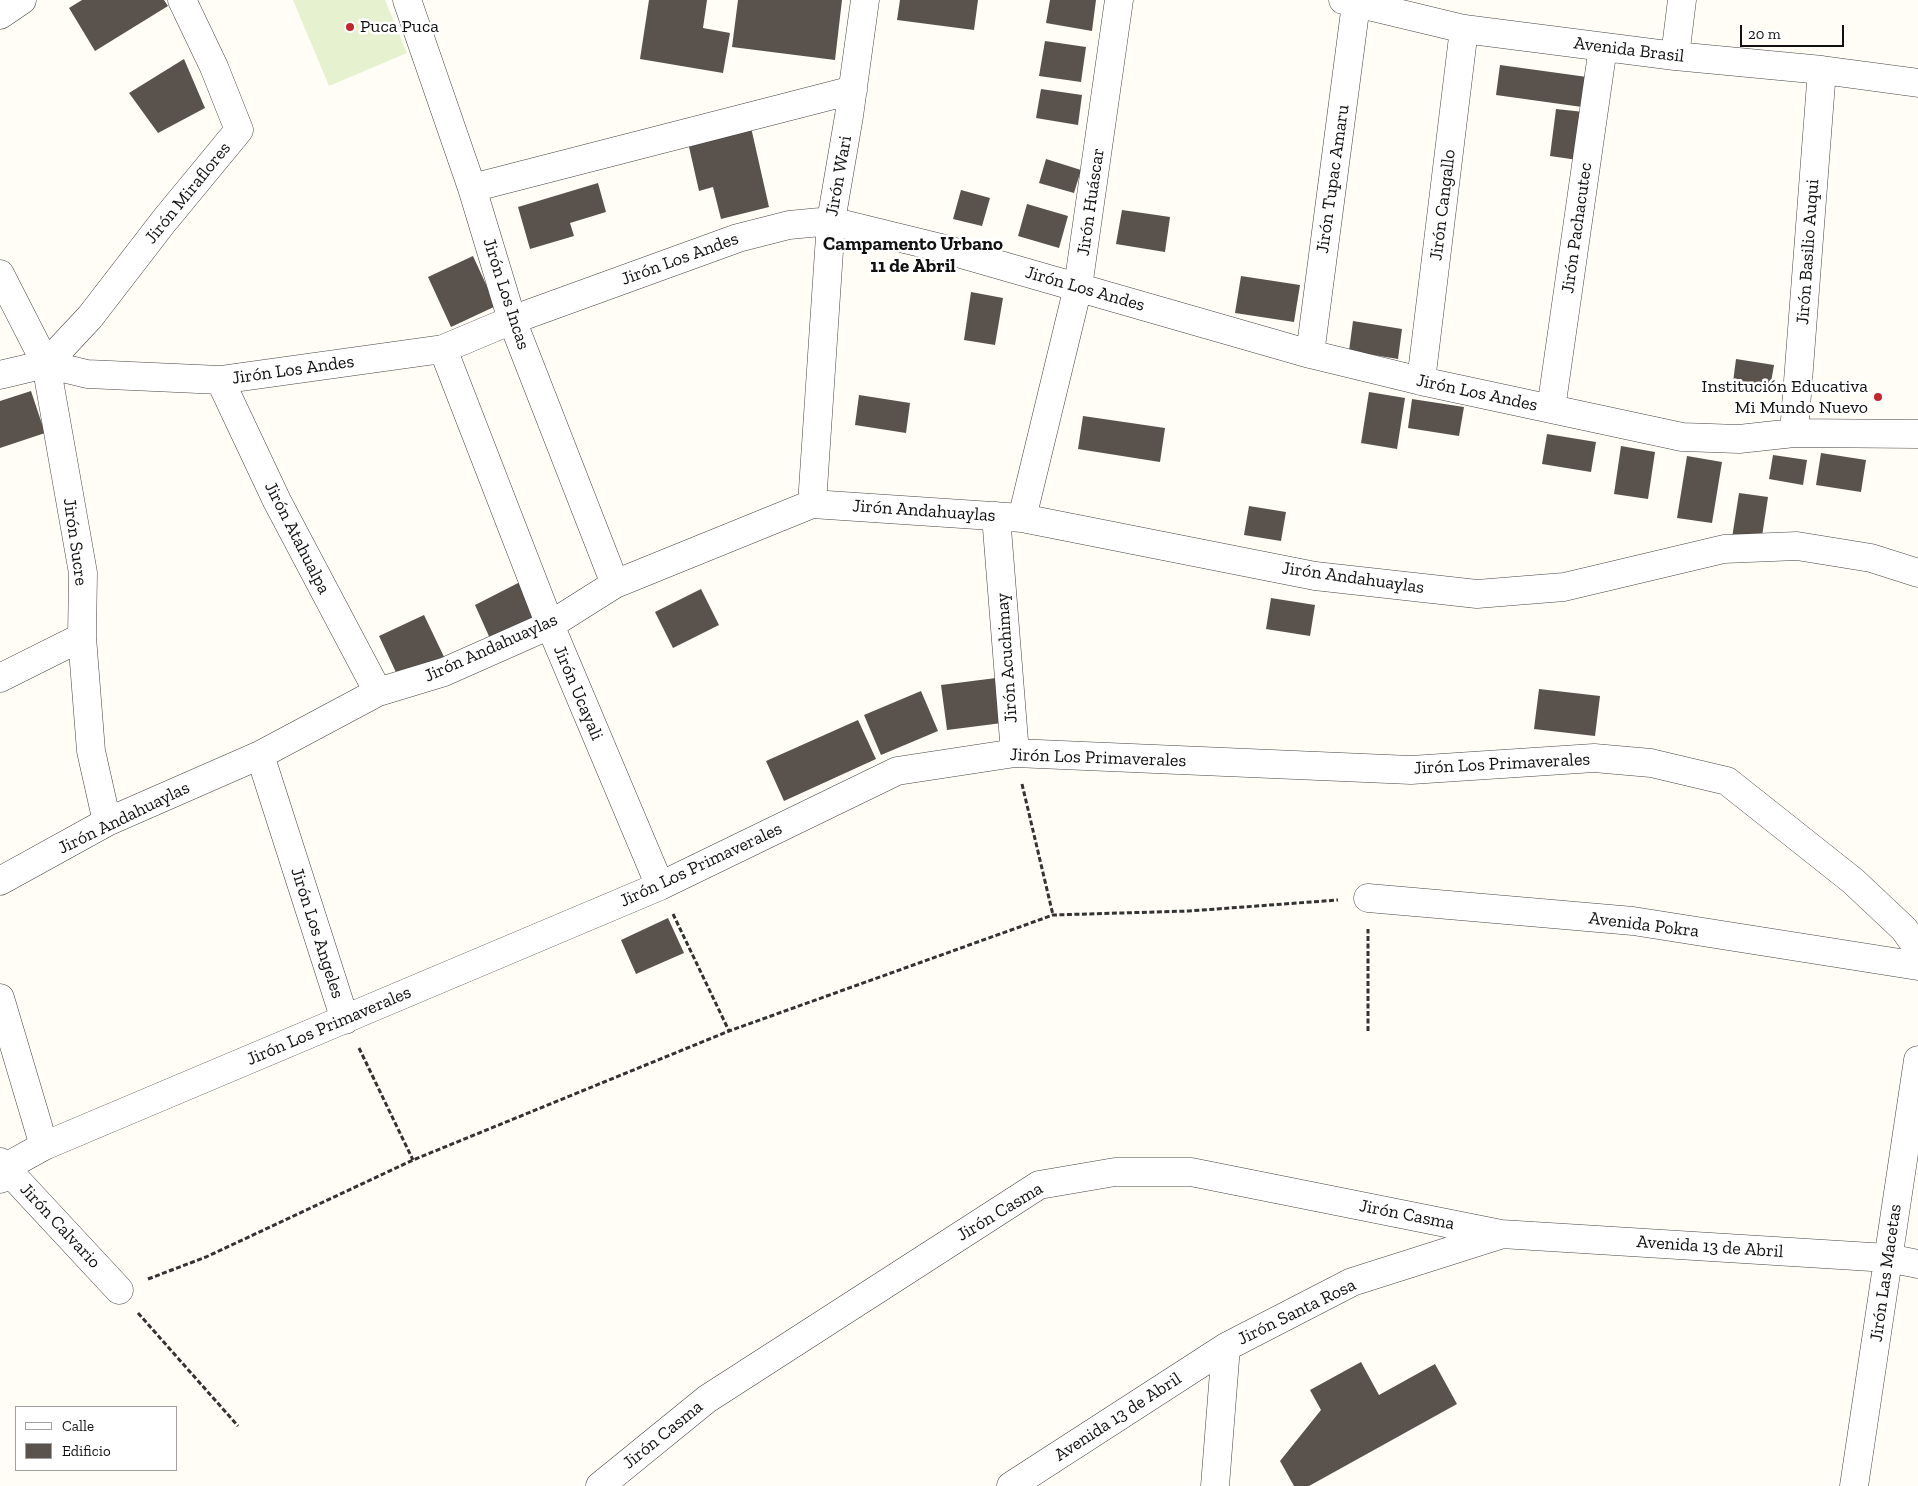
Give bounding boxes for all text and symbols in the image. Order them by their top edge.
scale bar [1743,15,1847,47]
place label: Puca Puca [360,16,439,38]
marker: Puca Puca [344,21,356,33]
text: 20 m [1748,25,1781,43]
street label: Avenida Brasil [1573,33,1685,67]
street label: Jirón Tupac Amaru [1312,103,1354,255]
street label: Jirón Wari [821,134,857,218]
street label: Jirón Miraflores [140,138,236,248]
street label: Jirón Huáscar [1073,147,1109,257]
street label: Jirón Cangallo [1425,148,1461,262]
street label: Jirón Pachacutec [1557,161,1597,295]
street label: Jirón Basilio Auqui [1792,178,1824,326]
street label: Jirón Los Andes [618,228,742,290]
district label: Campamento Urbano 11 de Abril [823,234,1003,278]
street label: Jirón Los Incas [478,235,534,353]
street label: Jirón Los Andes [1023,262,1147,316]
street label: Jirón Los Andes [230,351,356,389]
street label: Jirón Los Andes [1414,370,1540,416]
place label: Institución Educativa Mi Mundo Nuevo [1702,376,1868,418]
marker: Institución Educativa Mi Mundo Nuevo [1872,391,1884,403]
street label: Jirón Atahualpa [259,478,335,598]
street label: Jirón Andahuaylas [852,495,996,527]
street label: Jirón Sucre [58,497,92,587]
street label: Jirón Andahuaylas [1280,557,1426,599]
street label: Jirón Acuchimay [992,592,1022,724]
street label: Jirón Andahuaylas [421,609,561,687]
street label: Jirón Ucayali [548,642,608,744]
street label: Jirón Los Primaverales [1009,744,1187,772]
street label: Jirón Los Primaverales [1413,749,1591,779]
street label: Jirón Andahuaylas [55,777,193,859]
street label: Jirón Los Primaverales [616,818,786,912]
street label: Jirón Los Angeles [286,865,348,1001]
street label: Avenida Pokra [1588,908,1700,942]
street label: Jirón Los Primaverales [243,982,415,1070]
street label: Jirón Casma [953,1178,1047,1246]
street label: Jirón Calvario [15,1179,105,1273]
street label: Jirón Casma [1358,1195,1456,1235]
street label: Jirón Las Macetas [1866,1203,1906,1343]
street label: Avenida 13 de Abril [1636,1231,1784,1263]
street label: Jirón Santa Rosa [1234,1274,1360,1350]
street label: Avenida 13 de Abril [1050,1368,1186,1466]
street label: Jirón Casma [619,1396,707,1474]
legend [15,1406,178,1471]
text: Calle [62,1417,94,1435]
text: Edificio [62,1442,111,1460]

